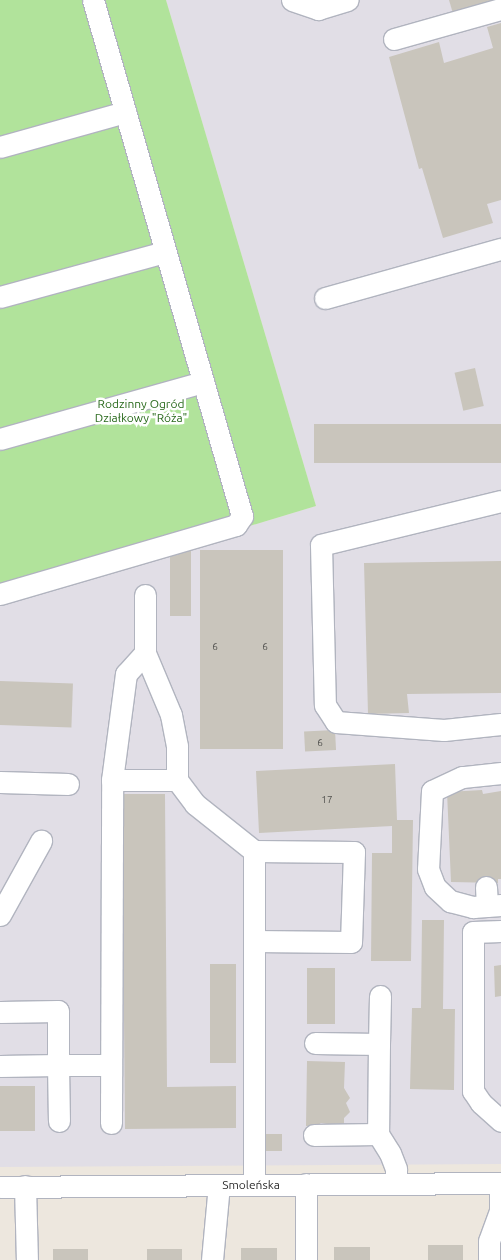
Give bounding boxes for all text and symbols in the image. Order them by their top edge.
park label: Rodzinny Ogród Działkowy "Róża" [95,397,187,425]
house number: 6 [212,641,218,653]
house number: 6 [262,641,268,653]
house number: 6 [317,737,323,749]
house number: 17 [321,794,333,806]
street label: Smoleńska [222,1178,280,1192]

